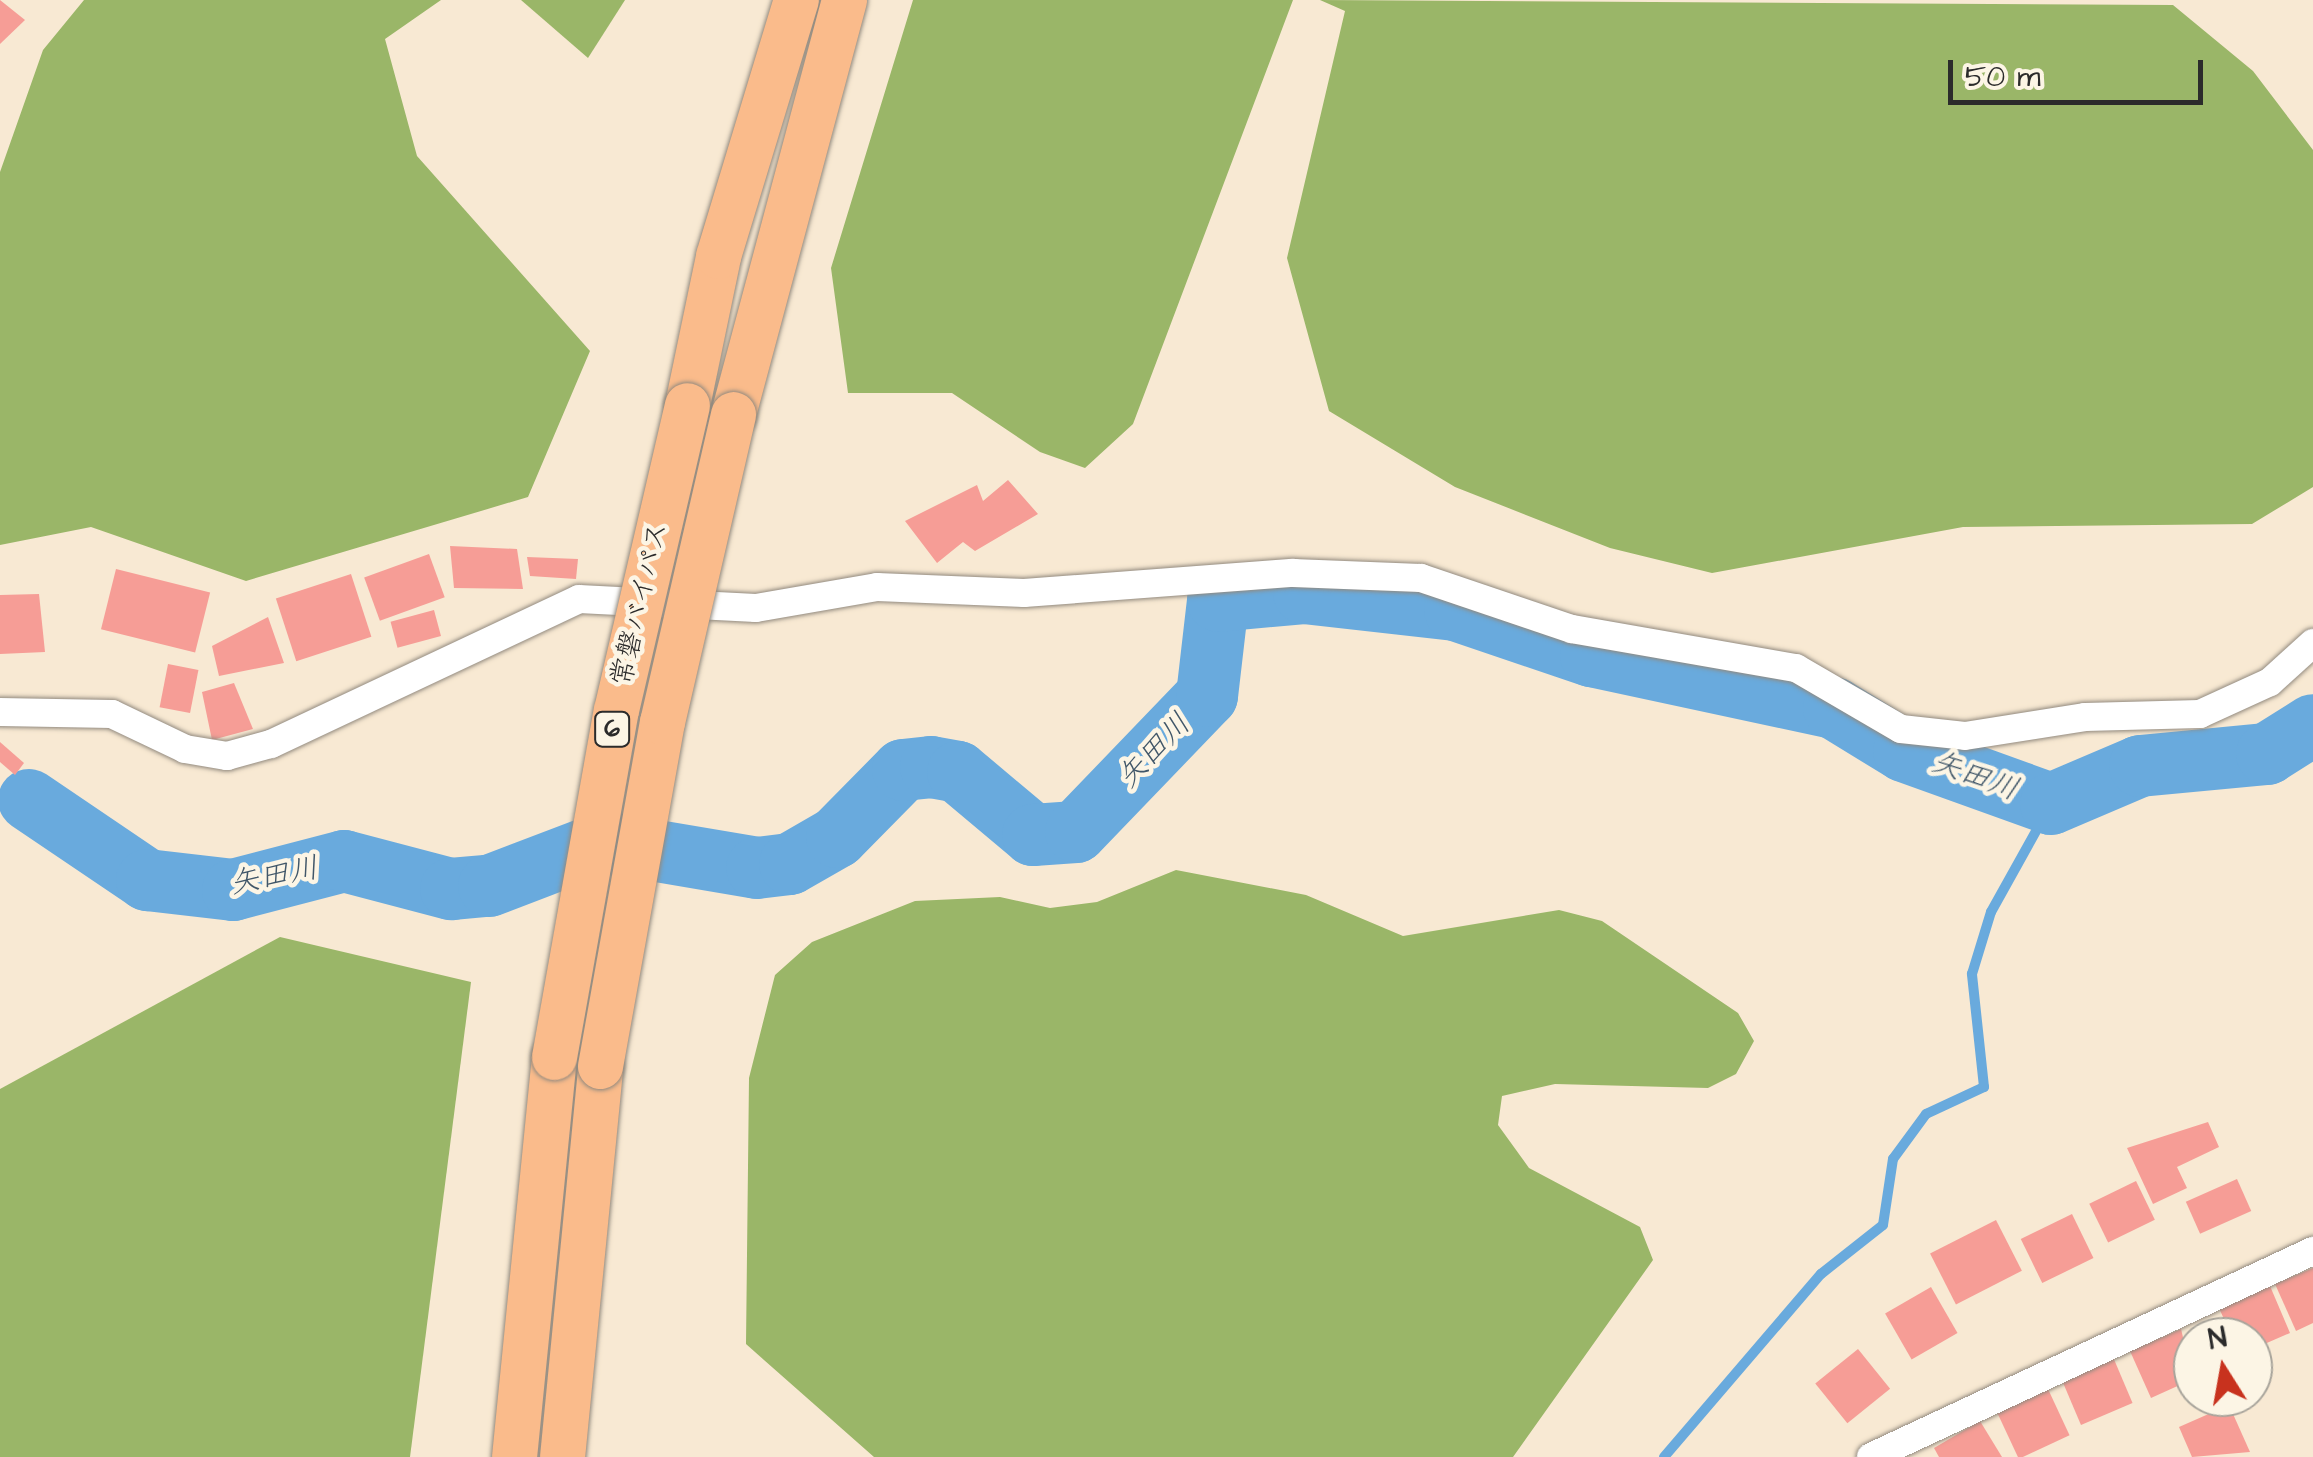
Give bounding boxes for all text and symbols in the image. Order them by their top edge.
scale bar [1953,40,2208,102]
text: 50 m [1965,56,2041,98]
street label: 常磐バイパス [605,518,675,690]
water label: 矢田川 [1110,706,1198,796]
road number: 6 [592,709,632,749]
water label: 矢田川 [1927,744,2023,808]
water label: 矢田川 [226,850,322,902]
north arrow [2173,1317,2273,1417]
text: N [2205,1318,2230,1360]

